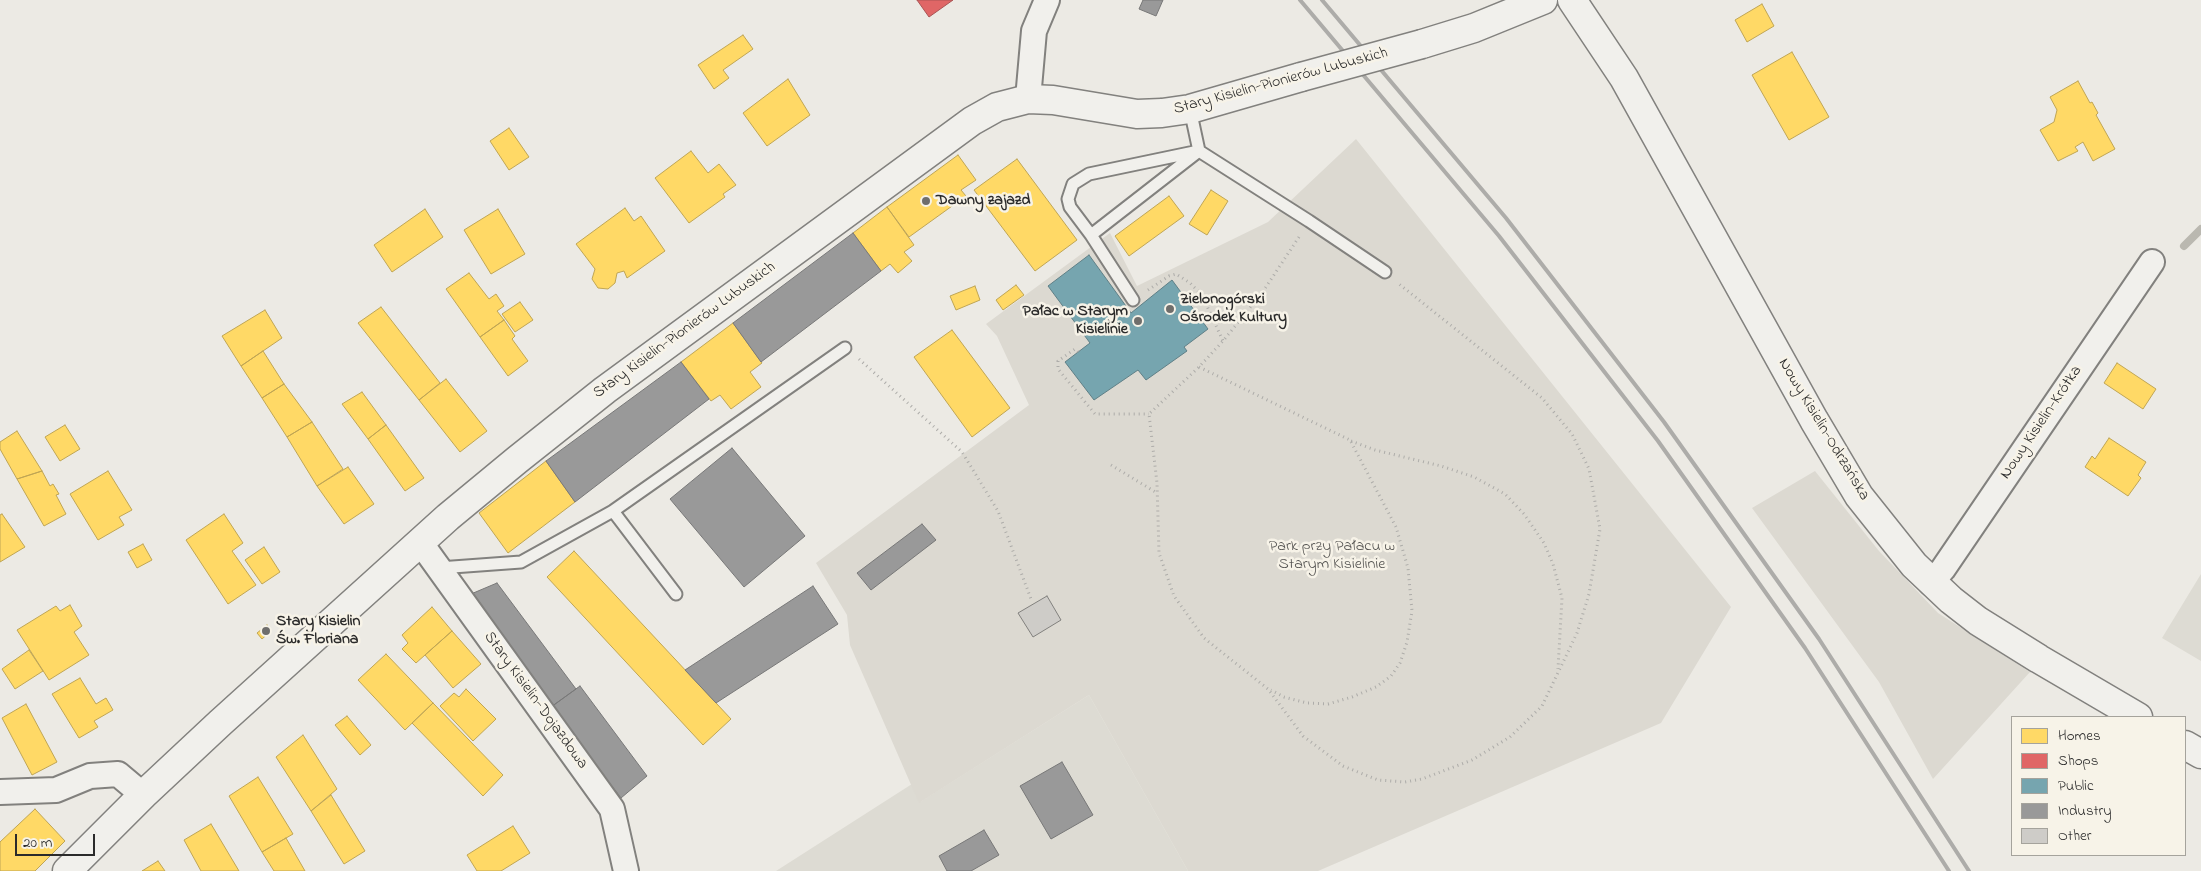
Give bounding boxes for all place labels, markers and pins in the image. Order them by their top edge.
place label: Dawny zajazd [936,191,1031,211]
marker: Dawny zajazd [920,195,932,207]
place label: Zielonogórski Ośrodek Kultury [1180,290,1287,328]
place label: Pałac w Starym Kisielinie [1023,302,1128,340]
marker: Zielonogórski Ośrodek Kultury [1164,303,1176,315]
marker: Pałac w Starym Kisielinie [1132,315,1144,327]
place label: Stary Kisielin Św. Floriana [276,612,360,650]
marker: Stary Kisielin Św. Floriana [260,625,272,637]

